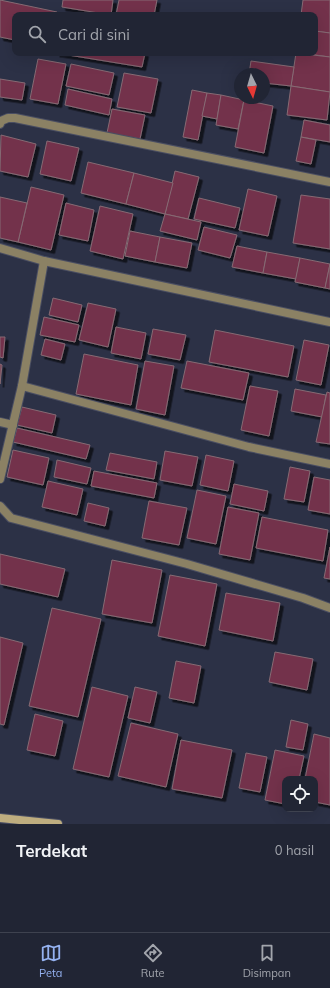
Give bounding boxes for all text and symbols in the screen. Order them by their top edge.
search box [12,12,318,56]
icon: search [26,23,48,45]
text: Cari di sini [58,25,130,44]
north arrow [234,68,270,104]
map controls [282,776,318,812]
button: locate [282,776,318,812]
text: Terdekat [16,840,87,861]
text: 0 hasil [275,842,314,858]
tab: Peta [39,942,62,980]
tab: Rute [141,942,164,980]
tab: Disimpan [243,942,291,980]

